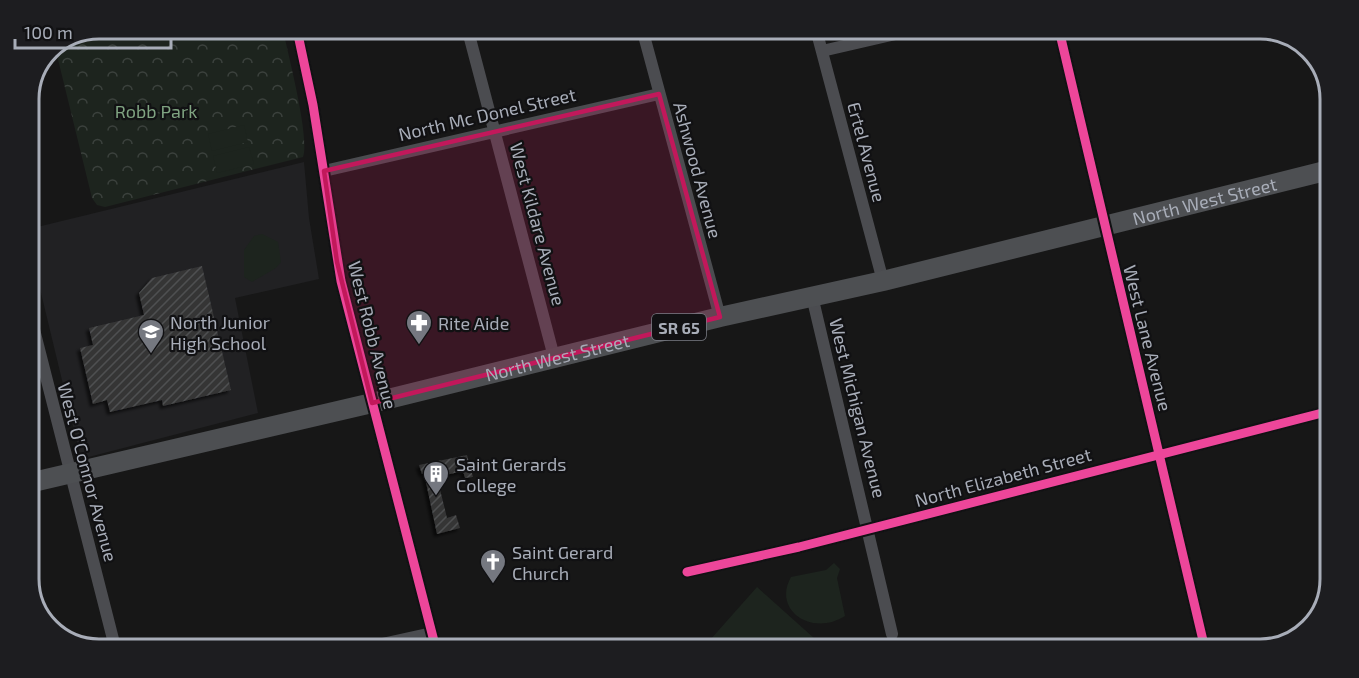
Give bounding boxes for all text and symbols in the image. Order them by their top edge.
scale bar [15,12,171,50]
text: 100 m [24,21,73,43]
street label: North Mc Donel Street [396,83,578,145]
street label: Ashwood Avenue [669,99,727,241]
park label: Robb Park [115,100,197,122]
street label: Ertel Avenue [843,100,891,204]
street label: West Kildare Avenue [506,140,570,308]
street label: North West Street [1130,172,1279,229]
street label: West Robb Avenue [344,259,402,411]
street label: West Lane Avenue [1119,263,1177,413]
pharmacy icon: Rite Aide [404,308,434,346]
place label: North Junior High School [170,311,270,354]
place label: Rite Aide [438,312,509,334]
road number: SR 65 [652,314,706,340]
street label: West Michigan Avenue [825,316,891,500]
school or university icon: North Junior High School [136,317,166,355]
street label: North West Street [483,329,632,386]
street label: West O'Connor Avenue [53,380,123,564]
street label: North Elizabeth Street [912,443,1094,511]
place label: Saint Gerards College [456,453,566,496]
building icon: Saint Gerards College [421,459,451,497]
place label: Saint Gerard Church [512,541,613,584]
church icon: Saint Gerard Church [478,547,508,585]

